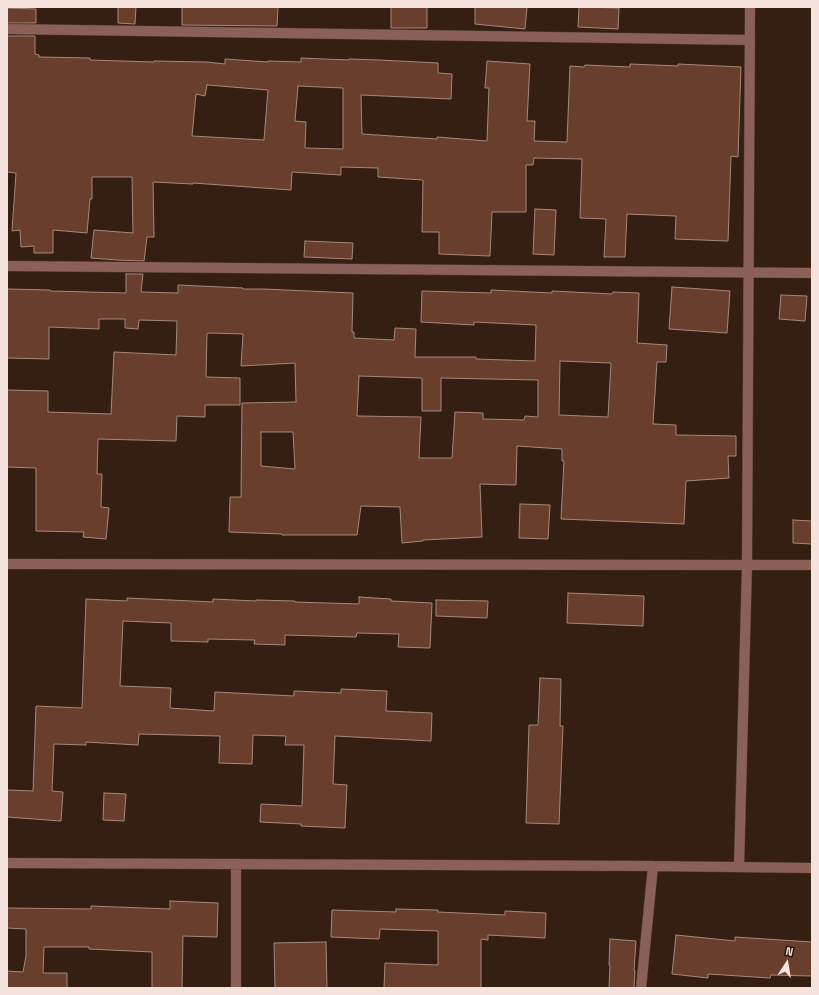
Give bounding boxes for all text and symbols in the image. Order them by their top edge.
north arrow [767,943,807,983]
text: N [784,944,795,959]

